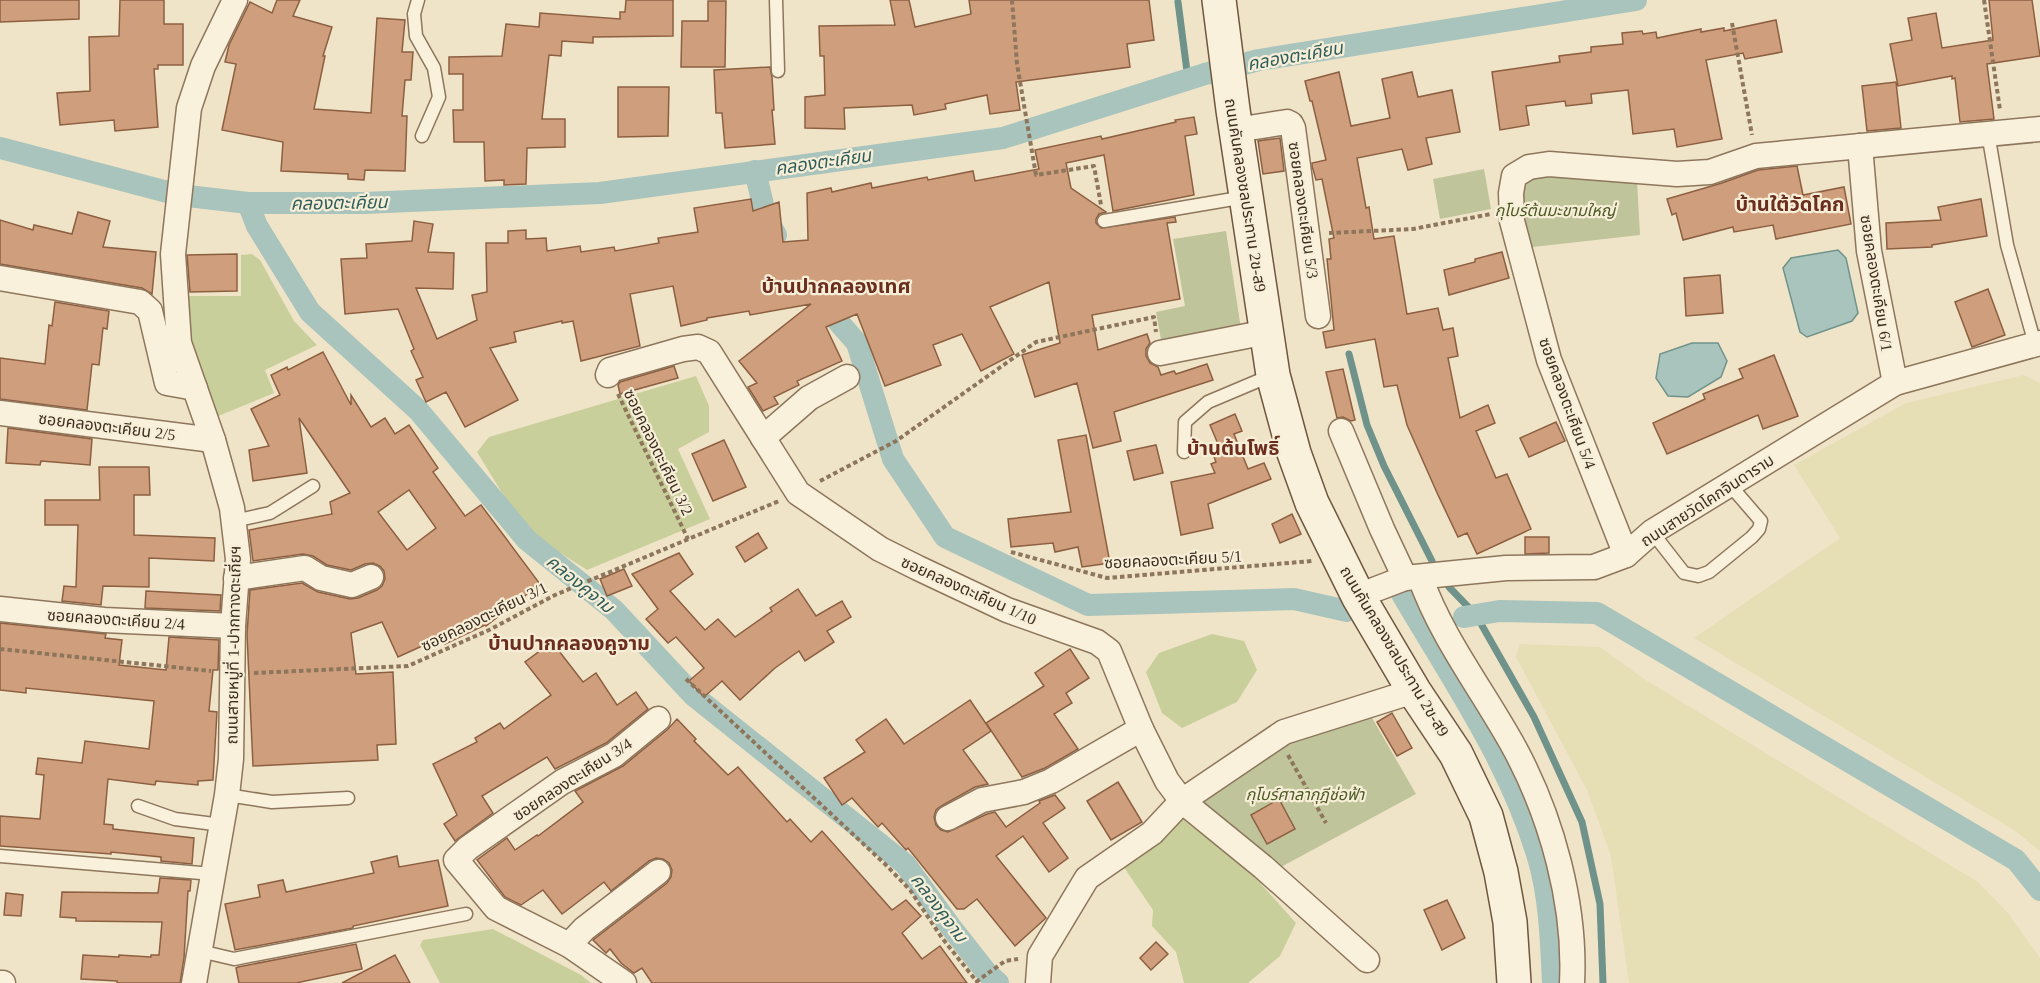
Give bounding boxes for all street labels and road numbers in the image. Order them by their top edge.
street label: ถนนคันคลองชลประทาน 2ข-ส9 [1222,97,1269,293]
street label: ซอยคลองตะเคียน 5/3 [1285,141,1322,280]
street label: ซอยคลองตะเคียน 6/1 [1857,214,1896,353]
street label: ซอยคลองตะเคียน 5/4 [1536,335,1599,471]
street label: ซอยคลองตะเคียน 3/2 [621,386,696,518]
street label: ซอยคลองตะเคียน 2/5 [37,410,176,443]
street label: ถนนสายวัดโคกจินดาราม [1638,451,1777,550]
street label: ถนนสายหมู่ที่ 1-ปากทางตะเกี่ยฯ [220,545,245,745]
street label: ซอยคลองตะเคียน 5/1 [1104,547,1242,572]
street label: ซอยคลองตะเคียน 1/10 [899,553,1039,628]
street label: ถนนคันคลองชลประทาน 2ข-ส9 [1337,563,1452,740]
street label: ซอยคลองตะเคียน 3/1 [418,579,550,654]
street label: ซอยคลองตะเคียน 2/4 [47,606,185,633]
street label: ซอยคลองตะเคียน 3/4 [510,735,635,824]

